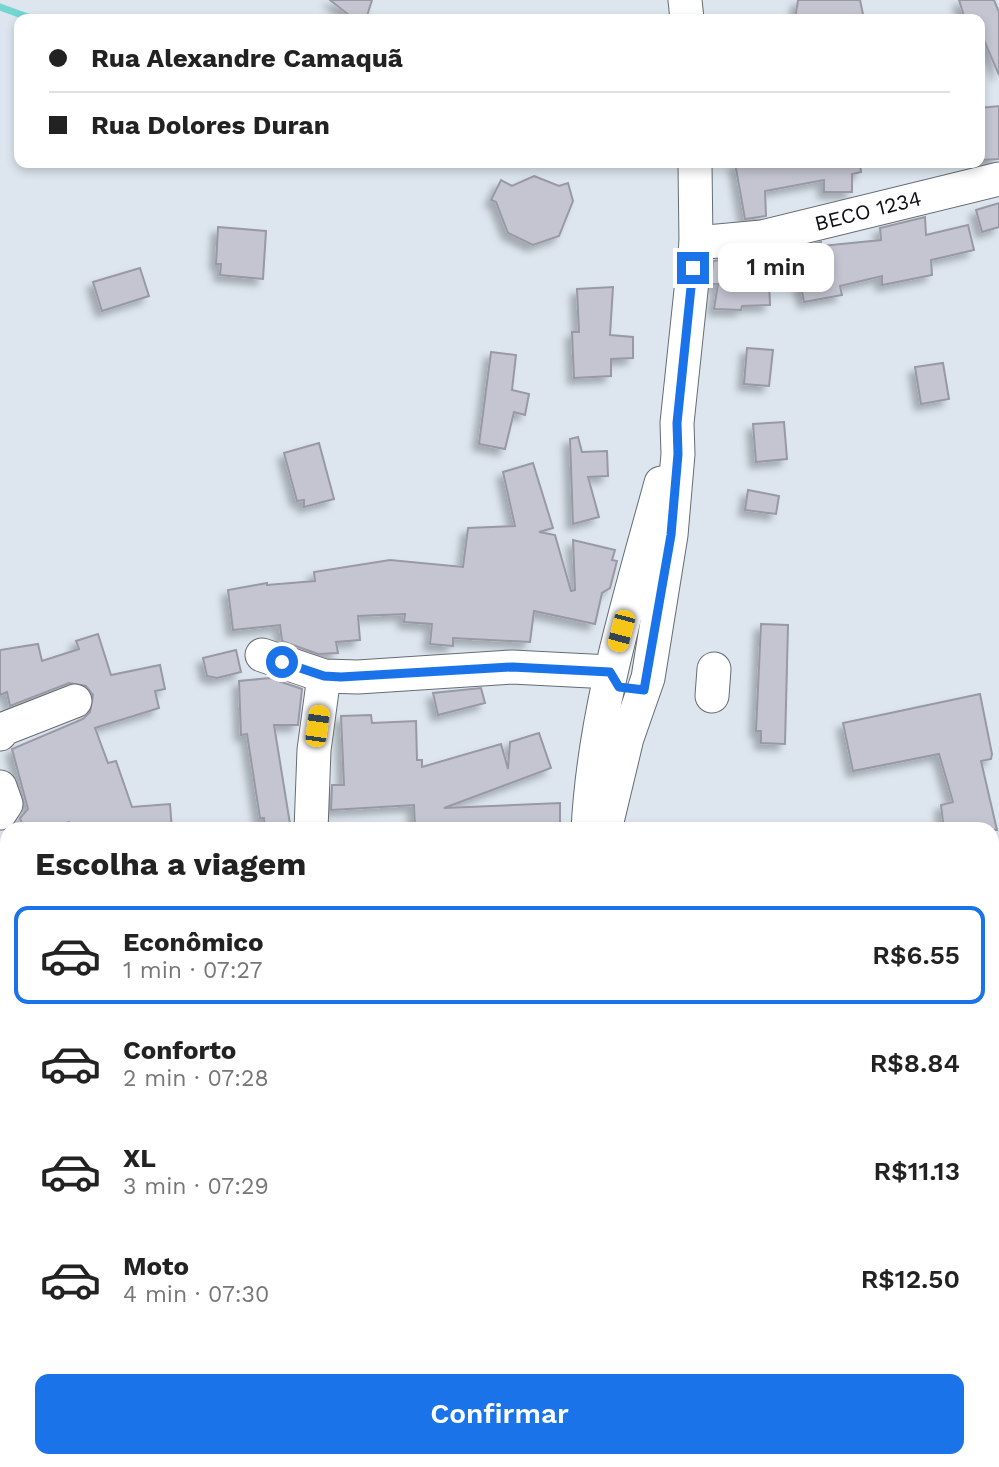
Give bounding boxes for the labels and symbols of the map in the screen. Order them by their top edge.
street label: BECO 1234 [812,185,924,236]
callout: 1 min [718,244,833,292]
route end [677,252,709,284]
car [606,608,637,654]
route start [266,646,298,678]
car [304,704,331,748]

